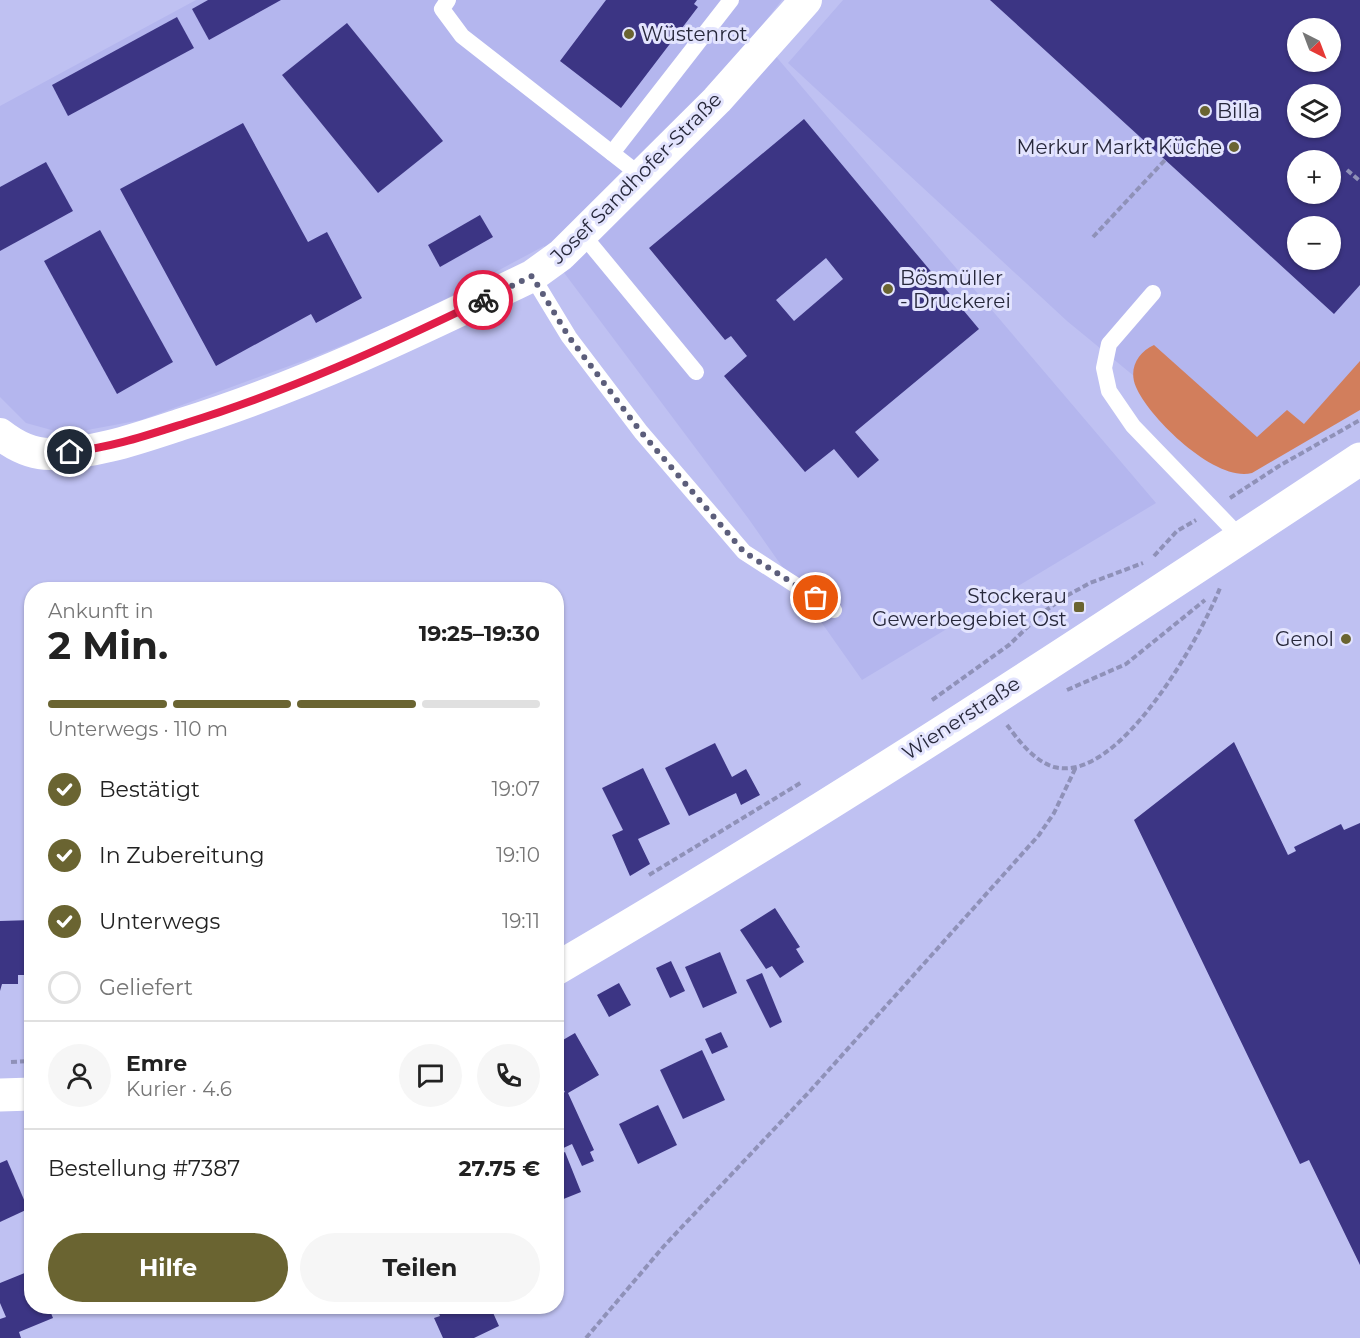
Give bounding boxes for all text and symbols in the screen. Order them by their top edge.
north arrow [1287,18,1341,72]
map controls [1287,18,1341,270]
place label: Wüstenrot [641,22,748,46]
marker: Wüstenrot [622,27,636,41]
button: layers [1287,84,1341,138]
street label: Josef Sandhofer-Straße [545,87,727,269]
place label: Billa [1217,99,1260,123]
marker: Billa [1198,104,1212,118]
place label: Merkur Markt Küche [1016,135,1222,159]
marker: Merkur Markt Küche [1227,140,1241,154]
button: + [1287,150,1341,204]
button: − [1287,216,1341,270]
place label: Bösmüller - Druckerei [900,266,1011,313]
courier [453,270,513,330]
marker: Bösmüller - Druckerei [881,282,895,296]
icon: bike [467,284,500,317]
pin [44,426,95,477]
icon: home [53,435,86,468]
pin [790,572,841,623]
icon: bag [799,581,832,614]
place label: Stockerau Gewerbegebiet Ost [872,584,1067,631]
text: Ankunft in [48,599,154,623]
marker: Stockerau Gewerbegebiet Ost [1072,600,1086,614]
text: 19:25–19:30 [419,620,540,647]
text: 2 Min. [48,621,168,669]
place label: Genol [1275,627,1334,651]
marker: Genol [1339,632,1353,646]
street label: Wienerstraße [898,671,1024,765]
text: Unterwegs · 110 m [48,717,228,741]
icon: check [48,773,81,806]
text: Bestätigt [99,776,200,803]
text: 19:07 [491,777,540,801]
icon: check [48,839,81,872]
text: In Zubereitung [99,842,265,869]
text: 19:10 [496,843,540,867]
icon: check [48,905,81,938]
text: Unterwegs [99,908,220,935]
text: 19:11 [502,909,540,933]
text: Geliefert [99,974,193,1001]
button: person [48,1044,111,1107]
button: chat [399,1044,462,1107]
button: phone [477,1044,540,1107]
text: Emre [126,1050,187,1077]
text: Kurier · 4.6 [126,1077,232,1101]
text: Bestellung #7387 [48,1155,240,1182]
text: 27.75 € [459,1155,540,1182]
button: Hilfe [48,1233,288,1302]
button: Teilen [300,1233,540,1302]

